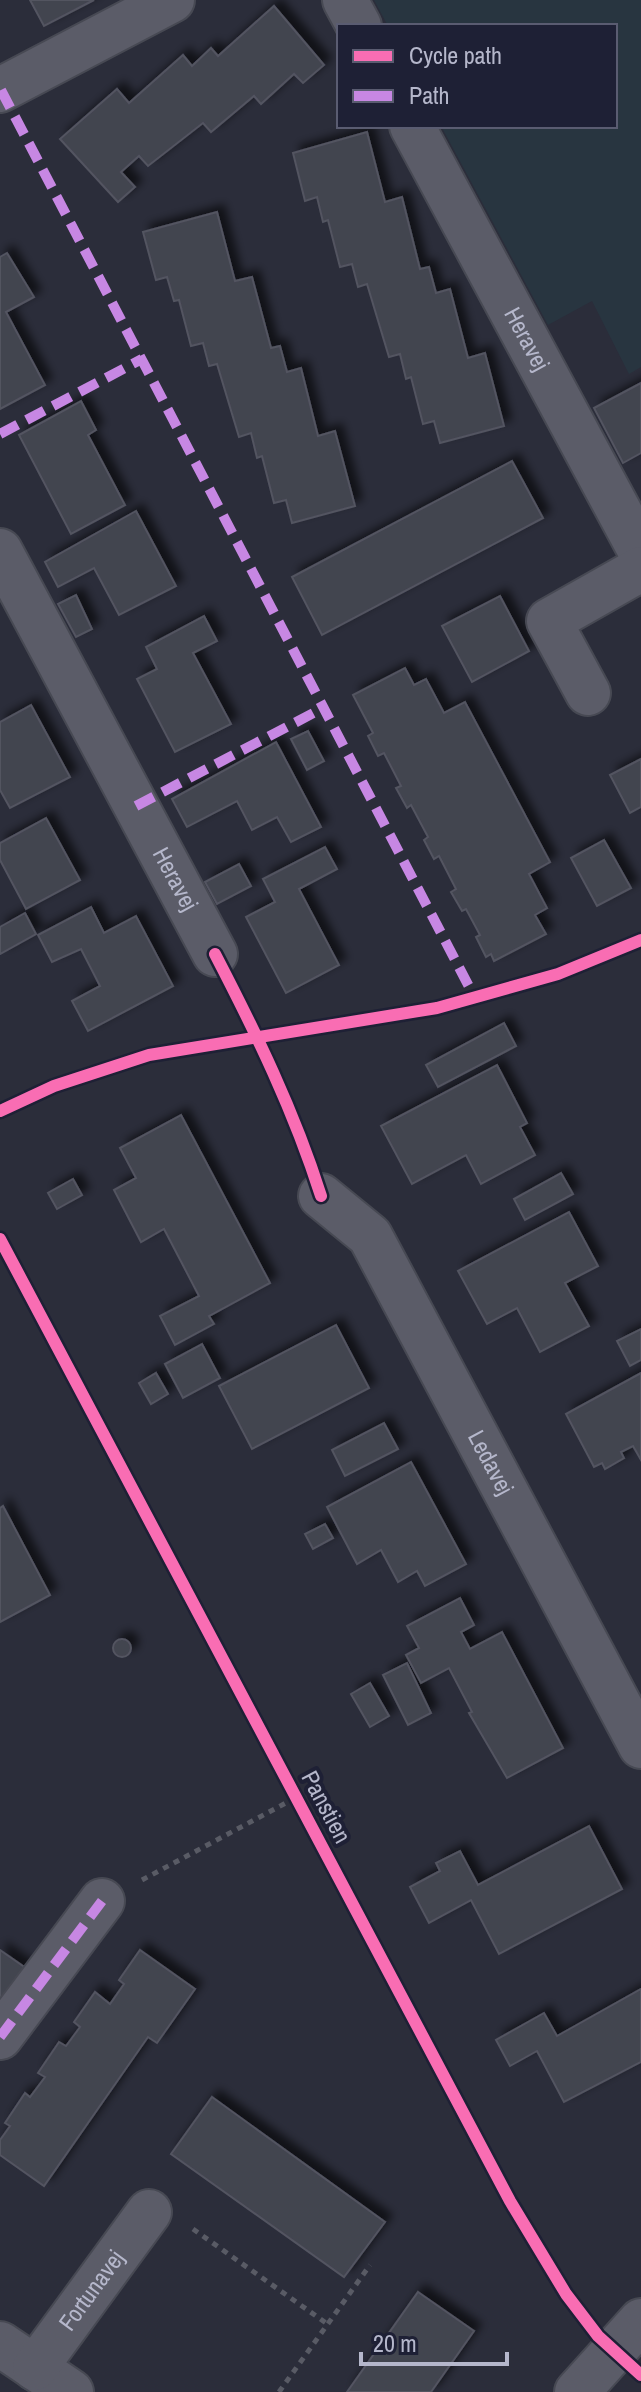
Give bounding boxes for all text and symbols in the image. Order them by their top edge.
legend [337,24,617,128]
text: Cycle path [409,39,502,71]
text: Path [409,79,450,111]
street label: Heravej [497,301,558,376]
street label: Heravej [146,841,206,916]
street label: Ledavej [461,1424,522,1500]
street label: Panstien [295,1765,359,1848]
street label: Fortunavej [51,2243,131,2337]
scale bar [361,2316,507,2366]
text: 20 m [373,2327,417,2359]

